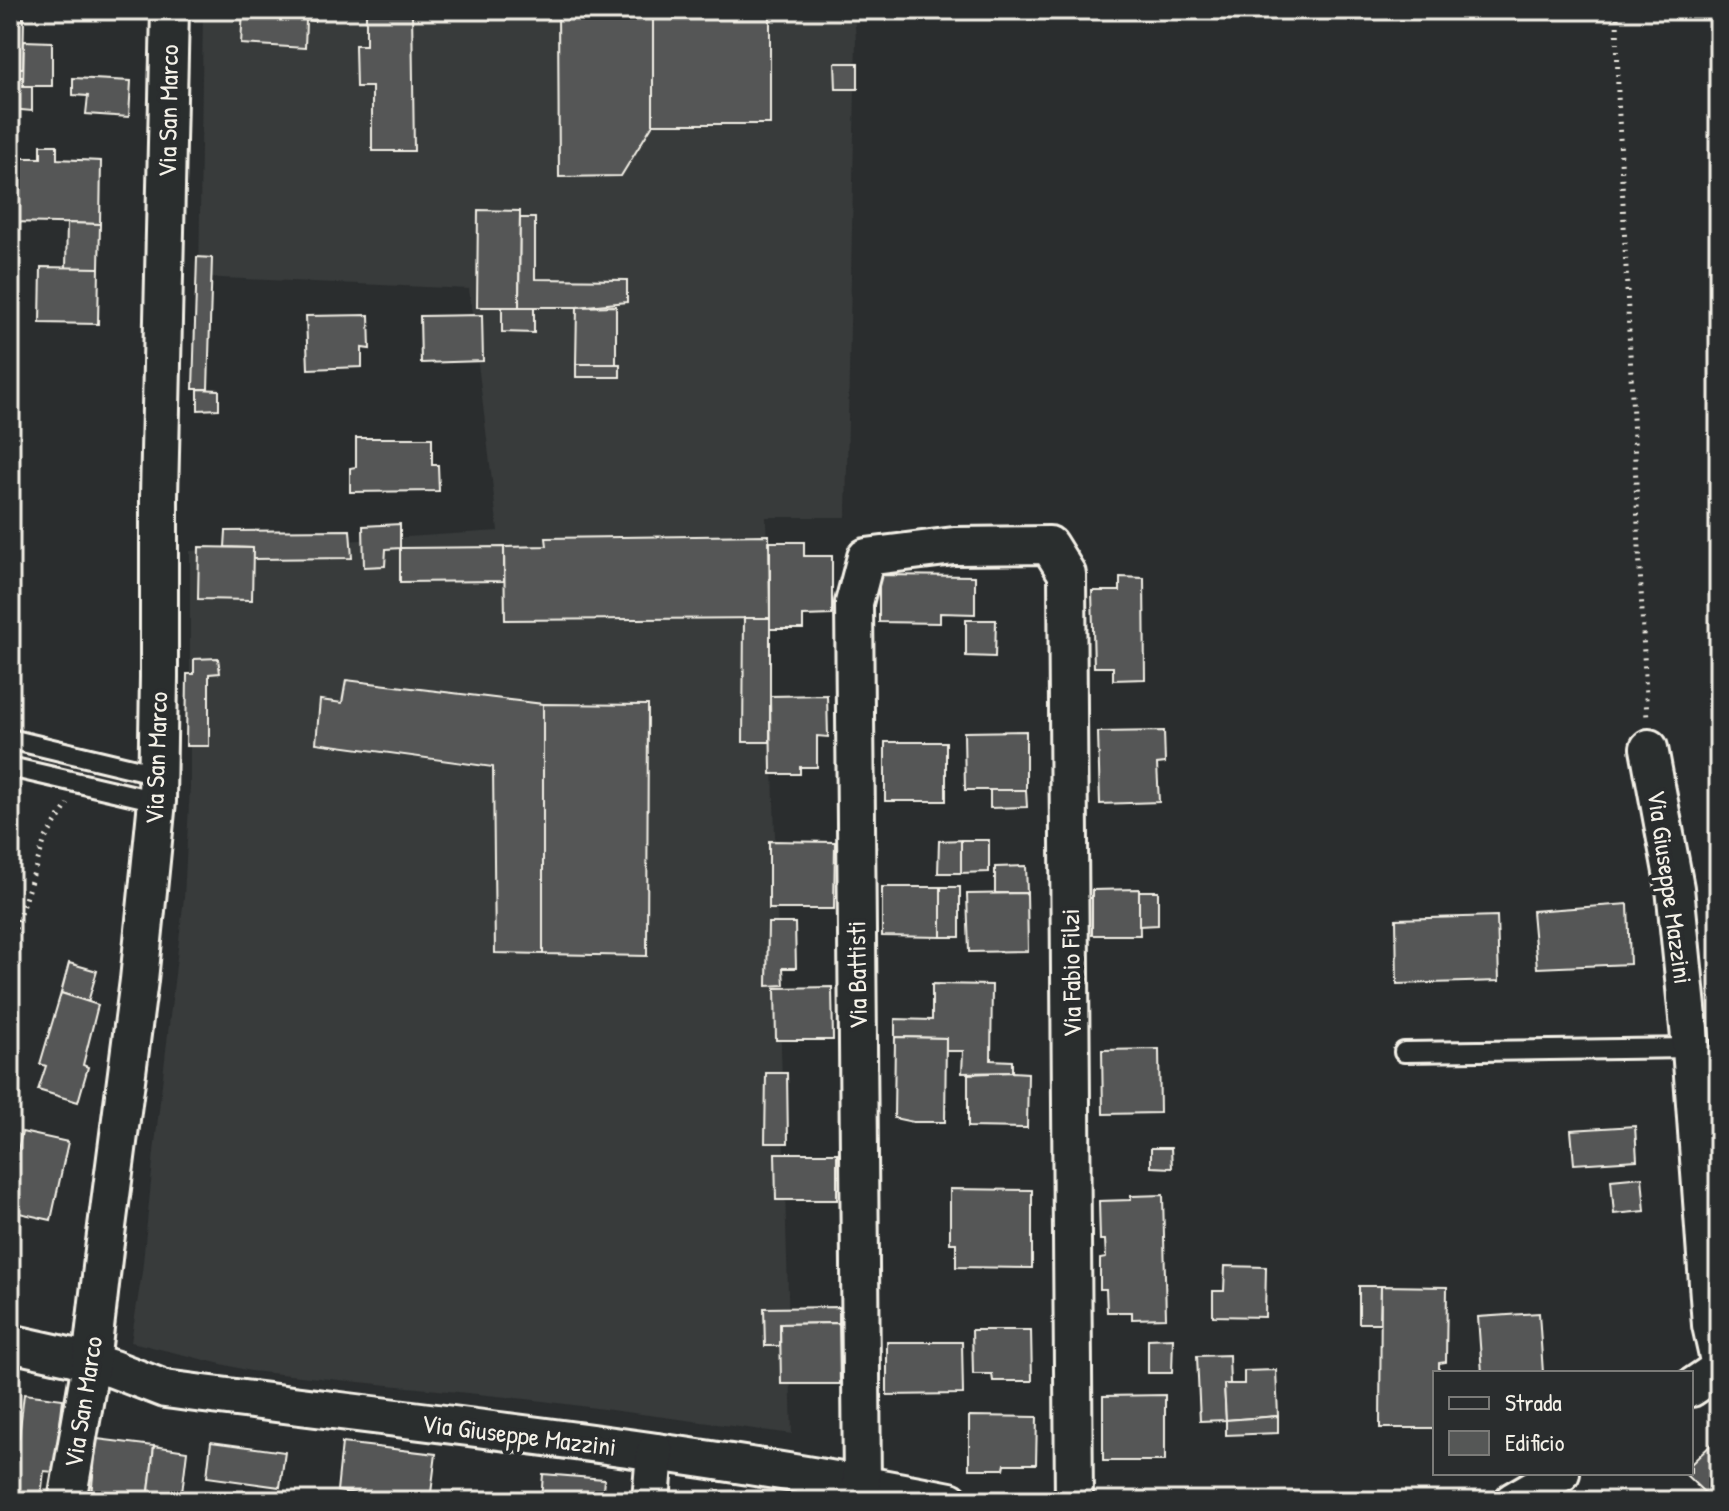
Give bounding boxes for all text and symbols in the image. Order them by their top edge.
street label: Via San Marco [149,44,186,178]
street label: Via San Marco [136,691,175,825]
street label: Via Giuseppe Mazzini [1640,788,1701,986]
street label: Via Fabio Filzi [1052,908,1089,1038]
street label: Via Battisti [838,920,875,1030]
street label: Via San Marco [55,1334,110,1470]
legend [1433,1371,1693,1475]
text: Strada [1505,1386,1562,1418]
street label: Via Giuseppe Mazzini [420,1405,618,1464]
text: Edificio [1505,1426,1565,1458]

